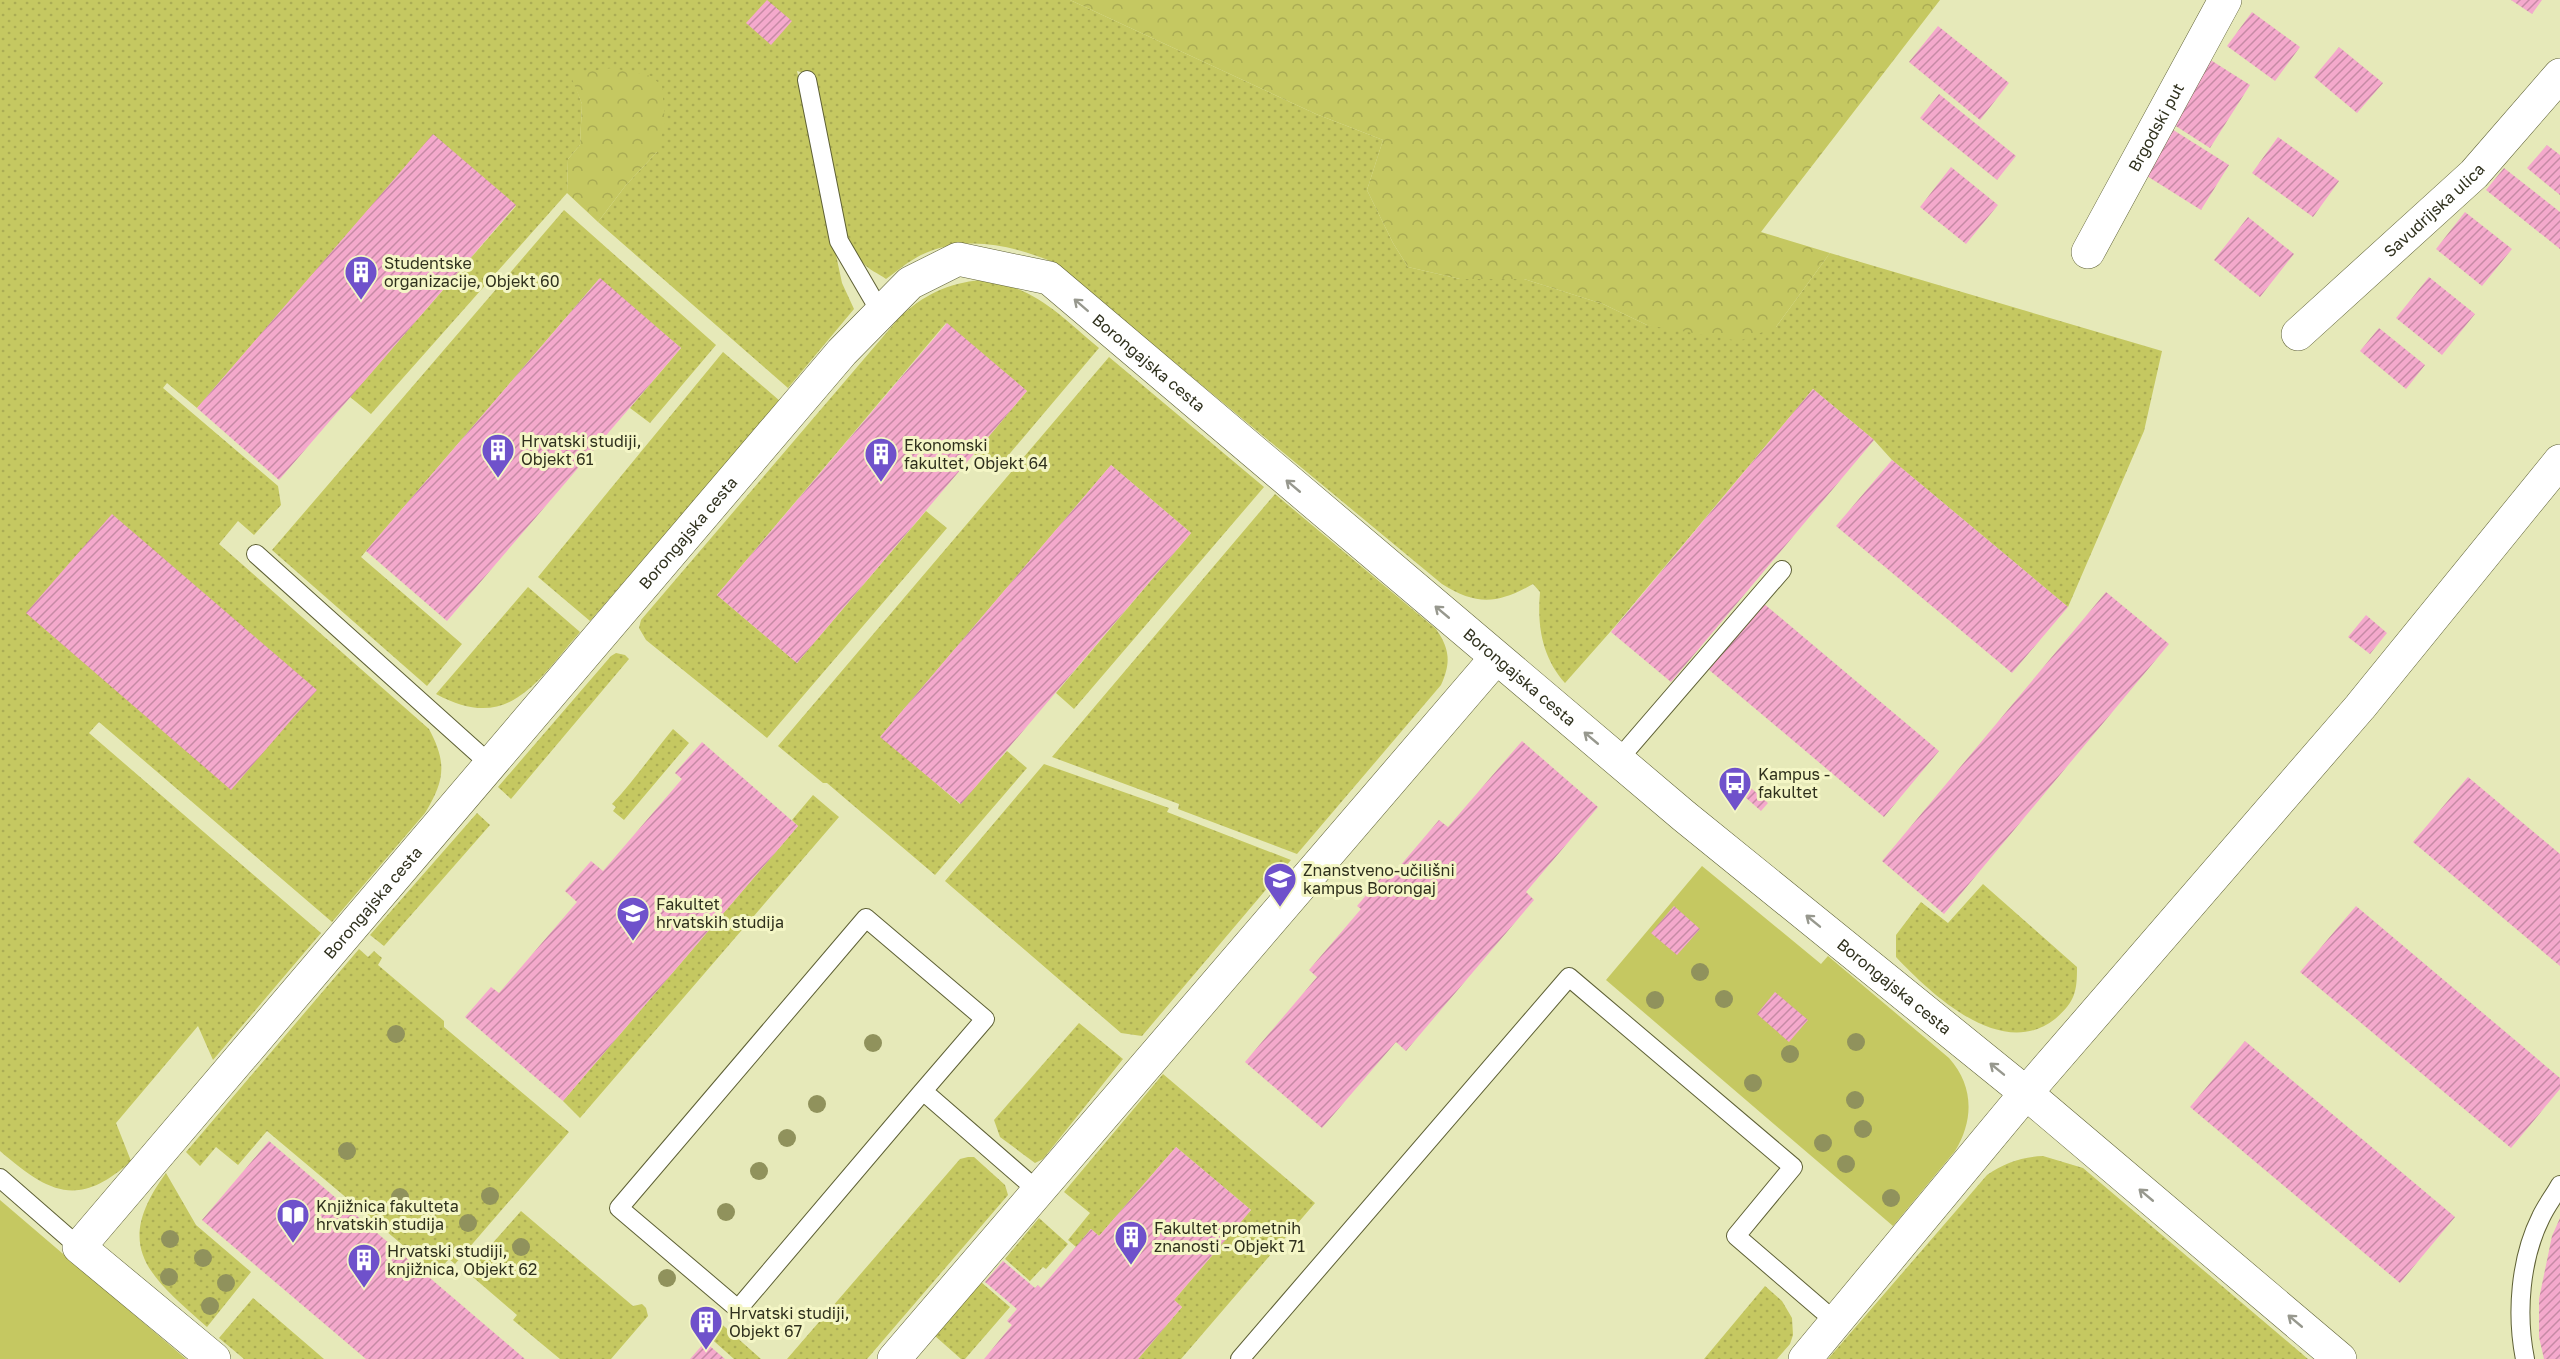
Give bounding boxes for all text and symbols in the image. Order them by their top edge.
street label: Brgodski put [2124,79,2188,175]
street label: Savudrijska ulica [2379,159,2489,261]
place label: Studentske organizacije, Objekt 60 [384,253,560,291]
building icon: Studentske organizacije, Objekt 60 [343,254,379,301]
one-way arrow [1074,298,1089,312]
street label: Borongajska cesta [1089,309,1209,416]
place label: Hrvatski studiji, Objekt 61 [521,431,642,469]
building icon: Hrvatski studiji, Objekt 61 [480,432,516,479]
place label: Ekonomski fakultet, Objekt 64 [904,435,1048,473]
building icon: Ekonomski fakultet, Objekt 64 [863,436,899,483]
street label: Borongajska cesta [634,472,741,593]
one-way arrow [1285,479,1301,492]
one-way arrow [1435,605,1450,619]
street label: Borongajska cesta [1459,623,1580,730]
one-way arrow [1583,731,1599,744]
place label: Kampus - fakultet [1758,764,1830,802]
bus stop icon: Kampus - fakultet [1717,765,1753,812]
street label: Borongajska cesta [319,842,426,963]
place label: Znanstveno-učilišni kampus Borongaj [1303,860,1455,898]
school or university icon: Znanstveno-učilišni kampus Borongaj [1262,861,1298,908]
place label: Fakultet hrvatskih studija [656,894,784,932]
school or university icon: Fakultet hrvatskih studija [615,895,651,942]
one-way arrow [1805,914,1821,927]
street label: Borongajska cesta [1833,934,1956,1039]
one-way arrow [1989,1063,2005,1076]
one-way arrow [2139,1188,2154,1202]
place label: Knjižnica fakulteta hrvatskih studija [316,1196,459,1234]
library icon: Knjižnica fakulteta hrvatskih studija [275,1197,311,1244]
place label: Fakultet prometnih znanosti - Objekt 71 [1154,1218,1305,1256]
building icon: Fakultet prometnih znanosti - Objekt 71 [1113,1219,1149,1266]
place label: Hrvatski studiji, knjižnica, Objekt 62 [387,1241,537,1279]
building icon: Hrvatski studiji, knjižnica, Objekt 62 [346,1242,382,1289]
place label: Hrvatski studiji, Objekt 67 [729,1303,850,1341]
building icon: Hrvatski studiji, Objekt 67 [688,1304,724,1351]
one-way arrow [2288,1314,2303,1328]

